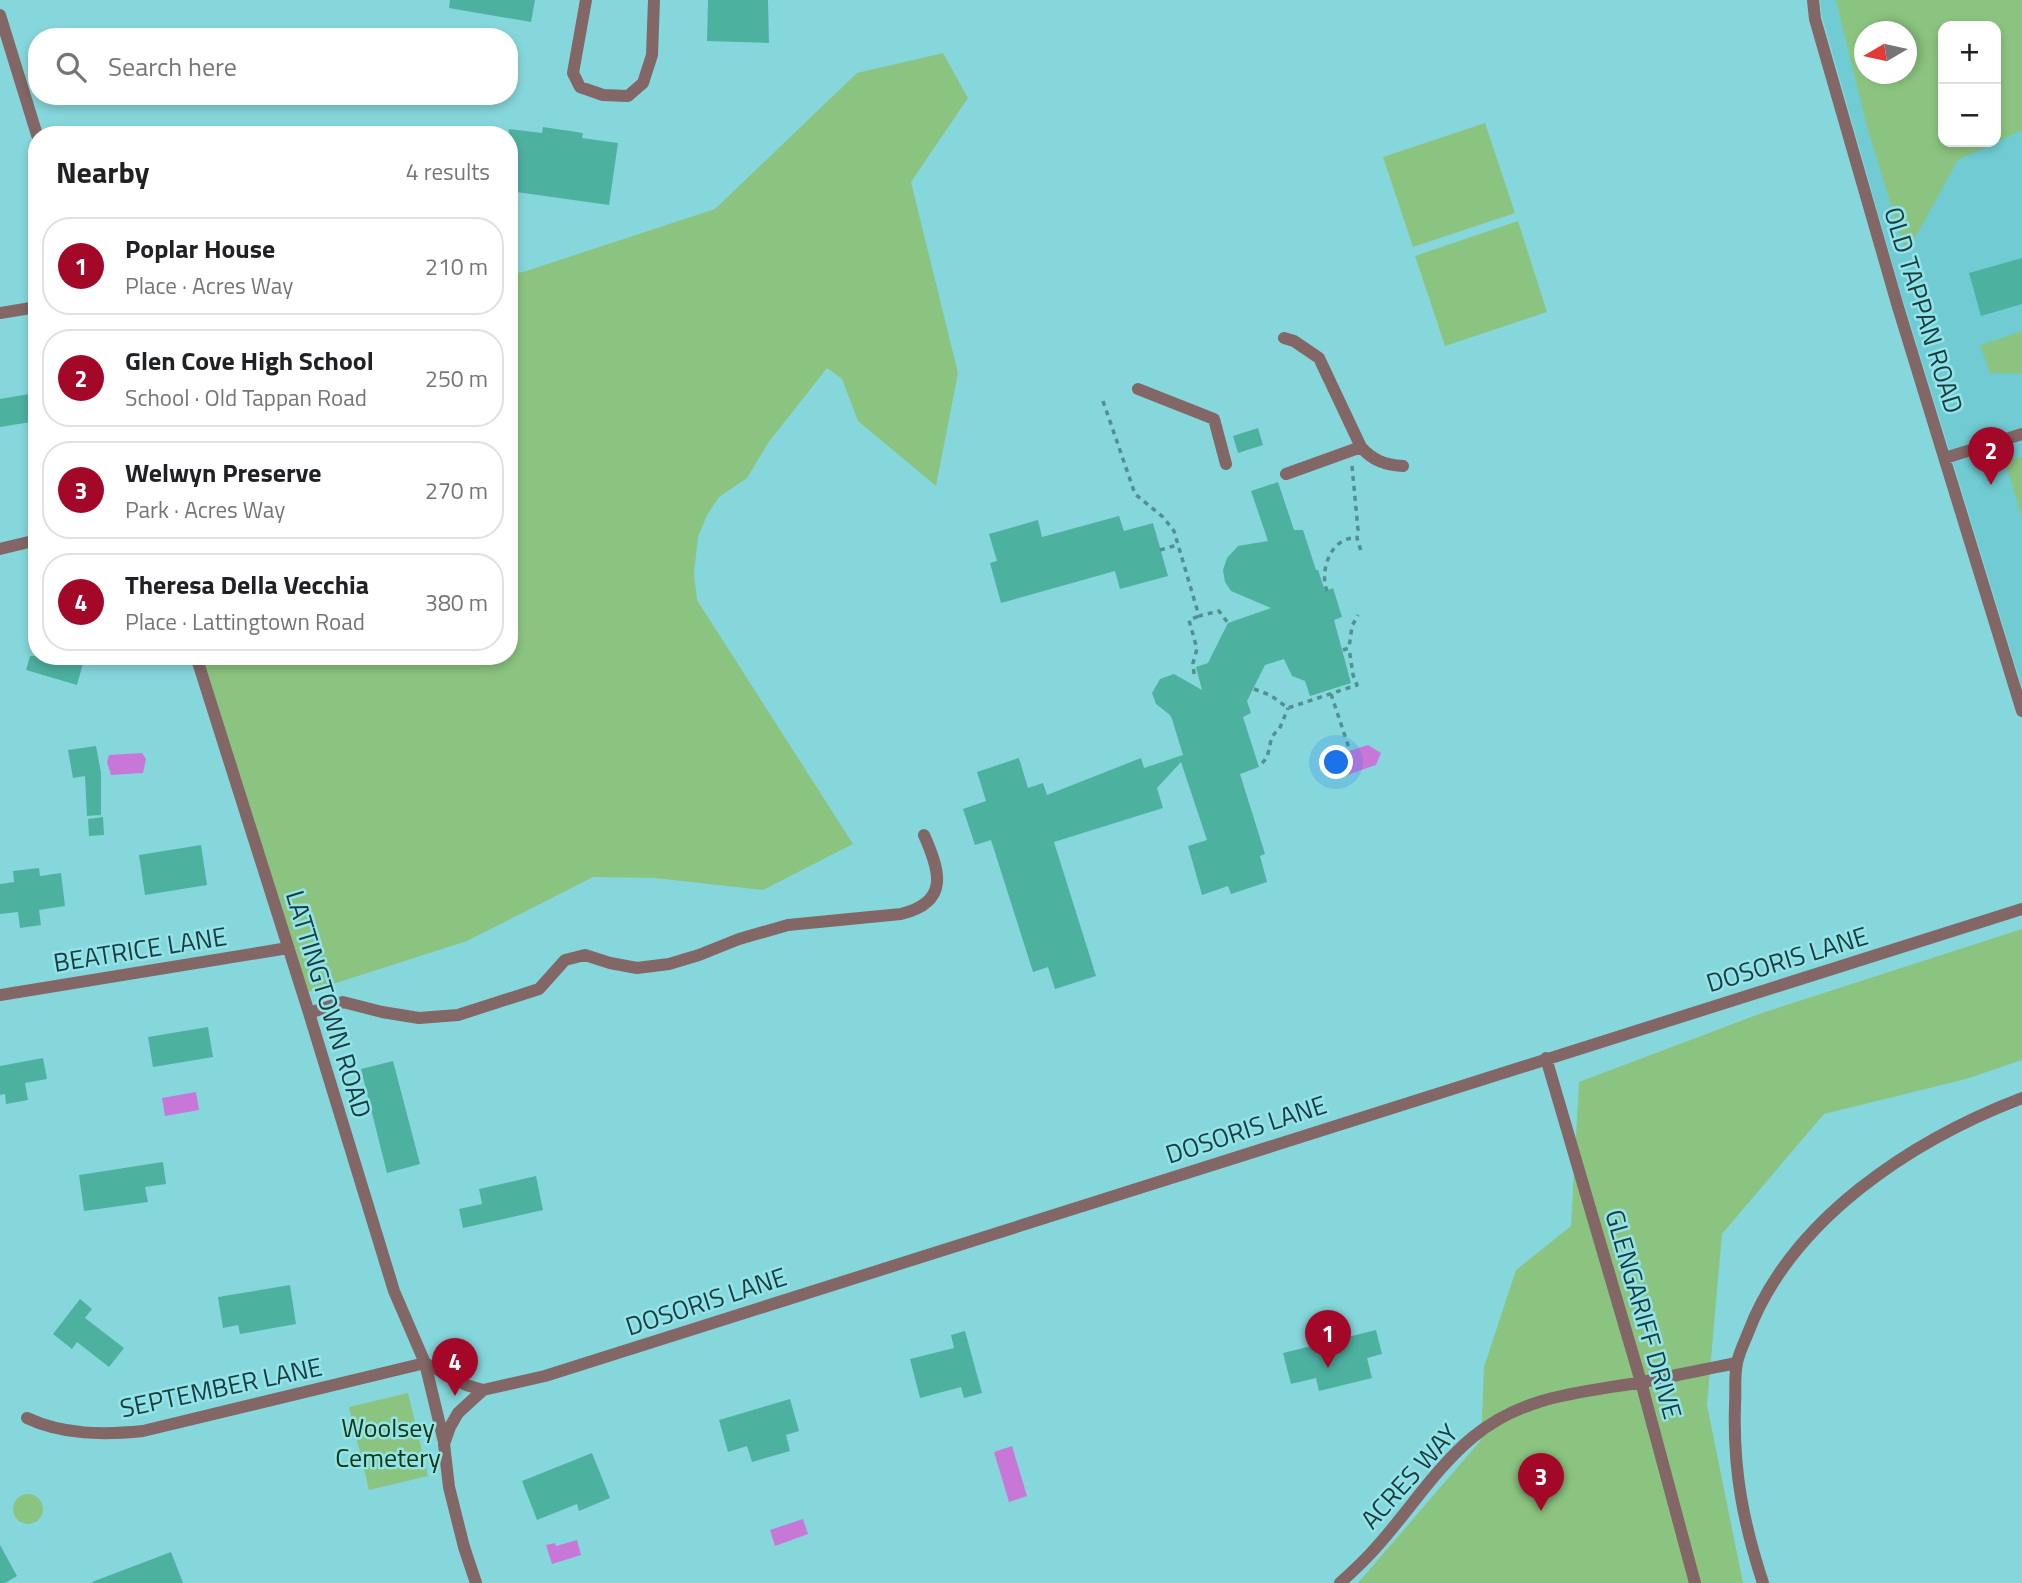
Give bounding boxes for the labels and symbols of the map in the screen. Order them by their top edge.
north arrow [1854,21,1917,84]
street label: OLD TAPPAN ROAD [1874,202,1974,418]
pin: 2 [1968,427,2014,485]
your location [1319,745,1353,779]
street label: LATTINGTOWN ROAD [276,886,382,1122]
street label: BEATRICE LANE [51,916,229,982]
street label: DOSORIS LANE [1701,916,1873,1002]
street label: DOSORIS LANE [1160,1085,1332,1173]
street label: GLENGARIFF DRIVE [1595,1205,1693,1423]
street label: DOSORIS LANE [620,1257,792,1345]
pin: 1 [1305,1310,1351,1368]
pin: 4 [432,1338,478,1396]
street label: SEPTEMBER LANE [116,1347,326,1427]
park label: Woolsey Cemetery [335,1408,441,1477]
street label: ACRES WAY [1351,1415,1467,1537]
pin: 3 [1518,1453,1564,1511]

